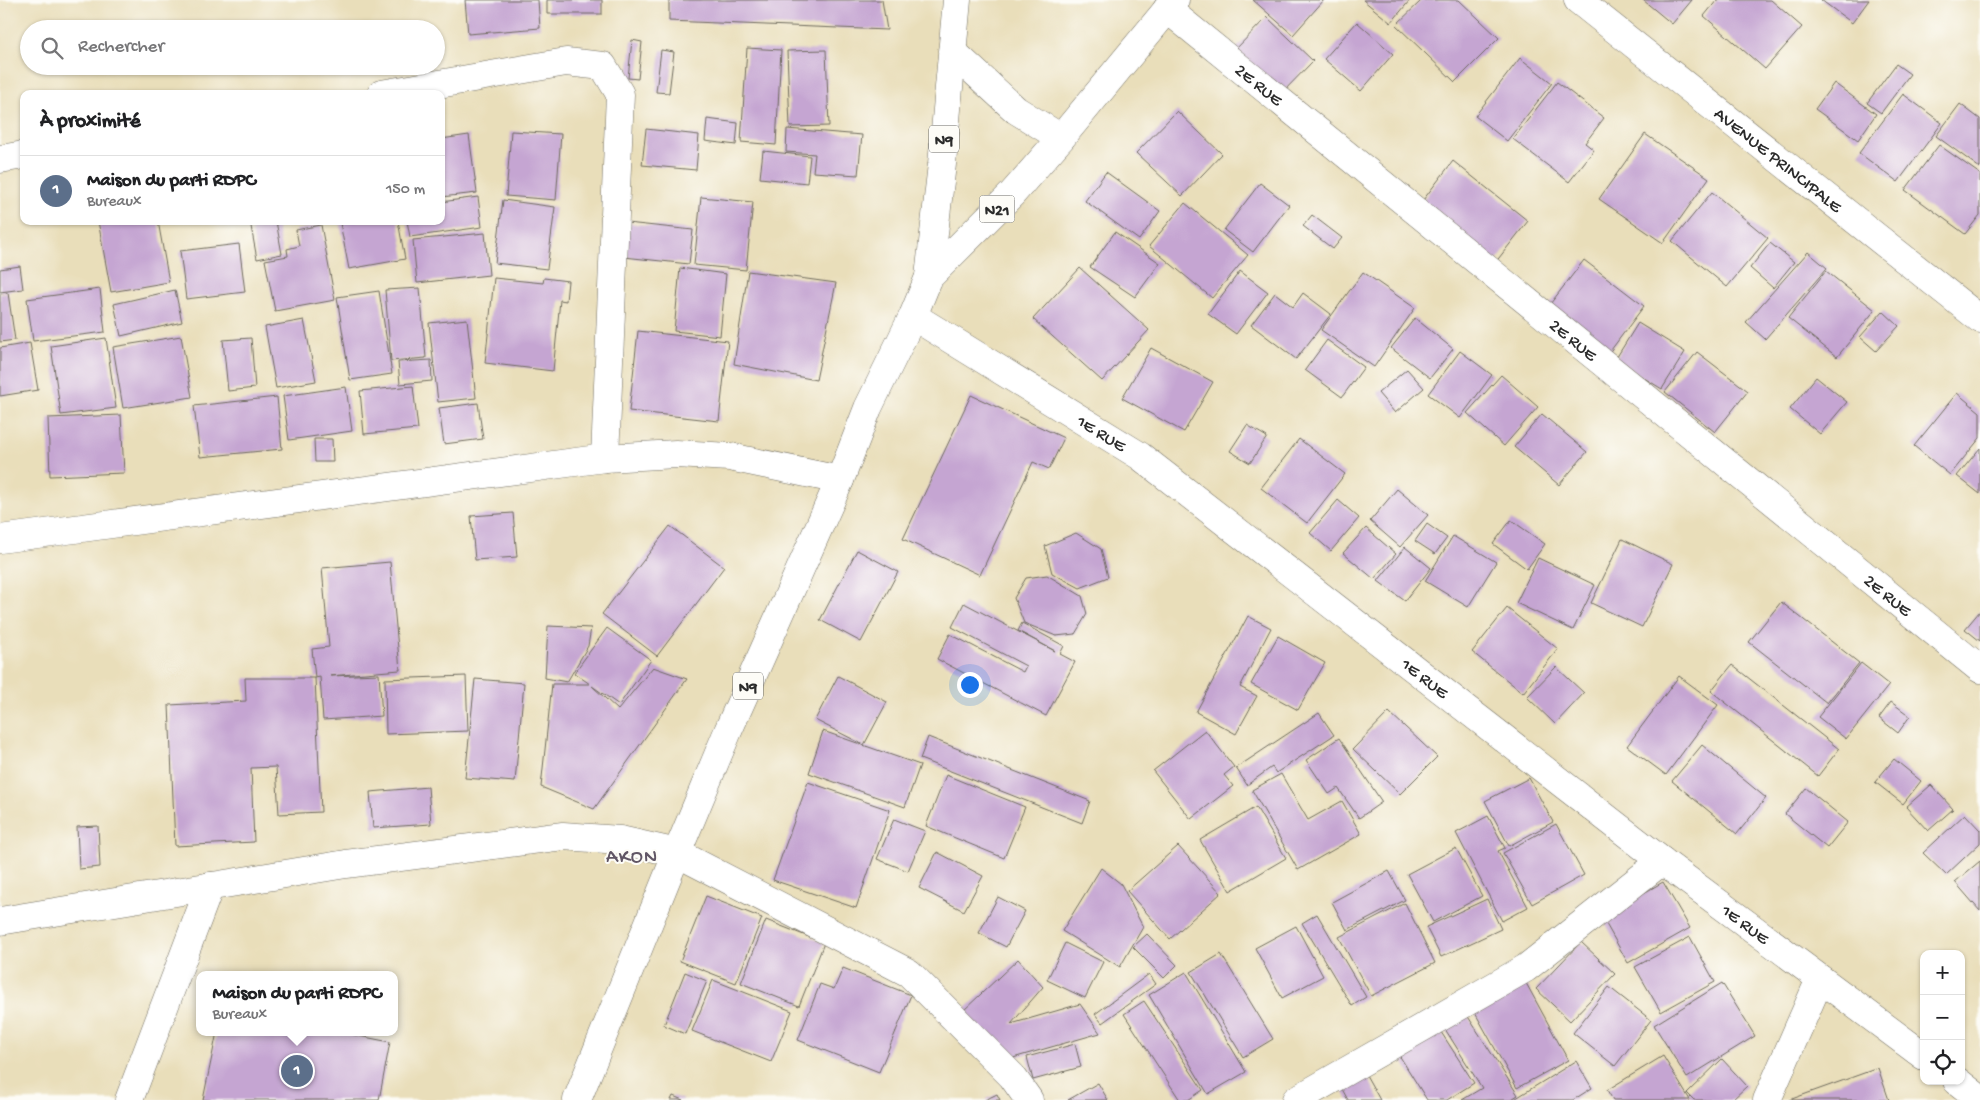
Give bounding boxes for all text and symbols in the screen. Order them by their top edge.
search box [20,20,445,75]
icon: search [38,34,66,62]
text: Rechercher [78,36,164,59]
street label: 2E RUE [1230,60,1287,112]
street label: AVENUE PRINCIPALE [1709,104,1846,219]
text: À proximité [40,110,141,135]
road number: N9 [929,126,959,152]
text: Maison du parti RDPC [87,170,256,193]
text: 1 [53,181,59,200]
text: 150 m [386,181,425,200]
text: Bureaux [87,193,141,212]
road number: N21 [980,195,1014,222]
street label: 2E RUE [1544,316,1601,367]
street label: 1E RUE [1071,411,1130,458]
street label: 2E RUE [1859,571,1915,623]
street label: 1E RUE [1395,654,1452,705]
road number: N9 [733,672,763,699]
your location [957,672,983,698]
district label: AKON [606,847,658,870]
street label: 1E RUE [1716,900,1773,950]
map controls [1920,950,1965,1085]
button: + [1920,950,1965,995]
popup [196,971,398,1036]
text: Maison du parti RDPC [213,983,381,1006]
button: − [1920,995,1965,1040]
text: Bureaux [213,1006,267,1025]
button: locate [1920,1040,1965,1085]
pin: 1 [281,1052,313,1090]

